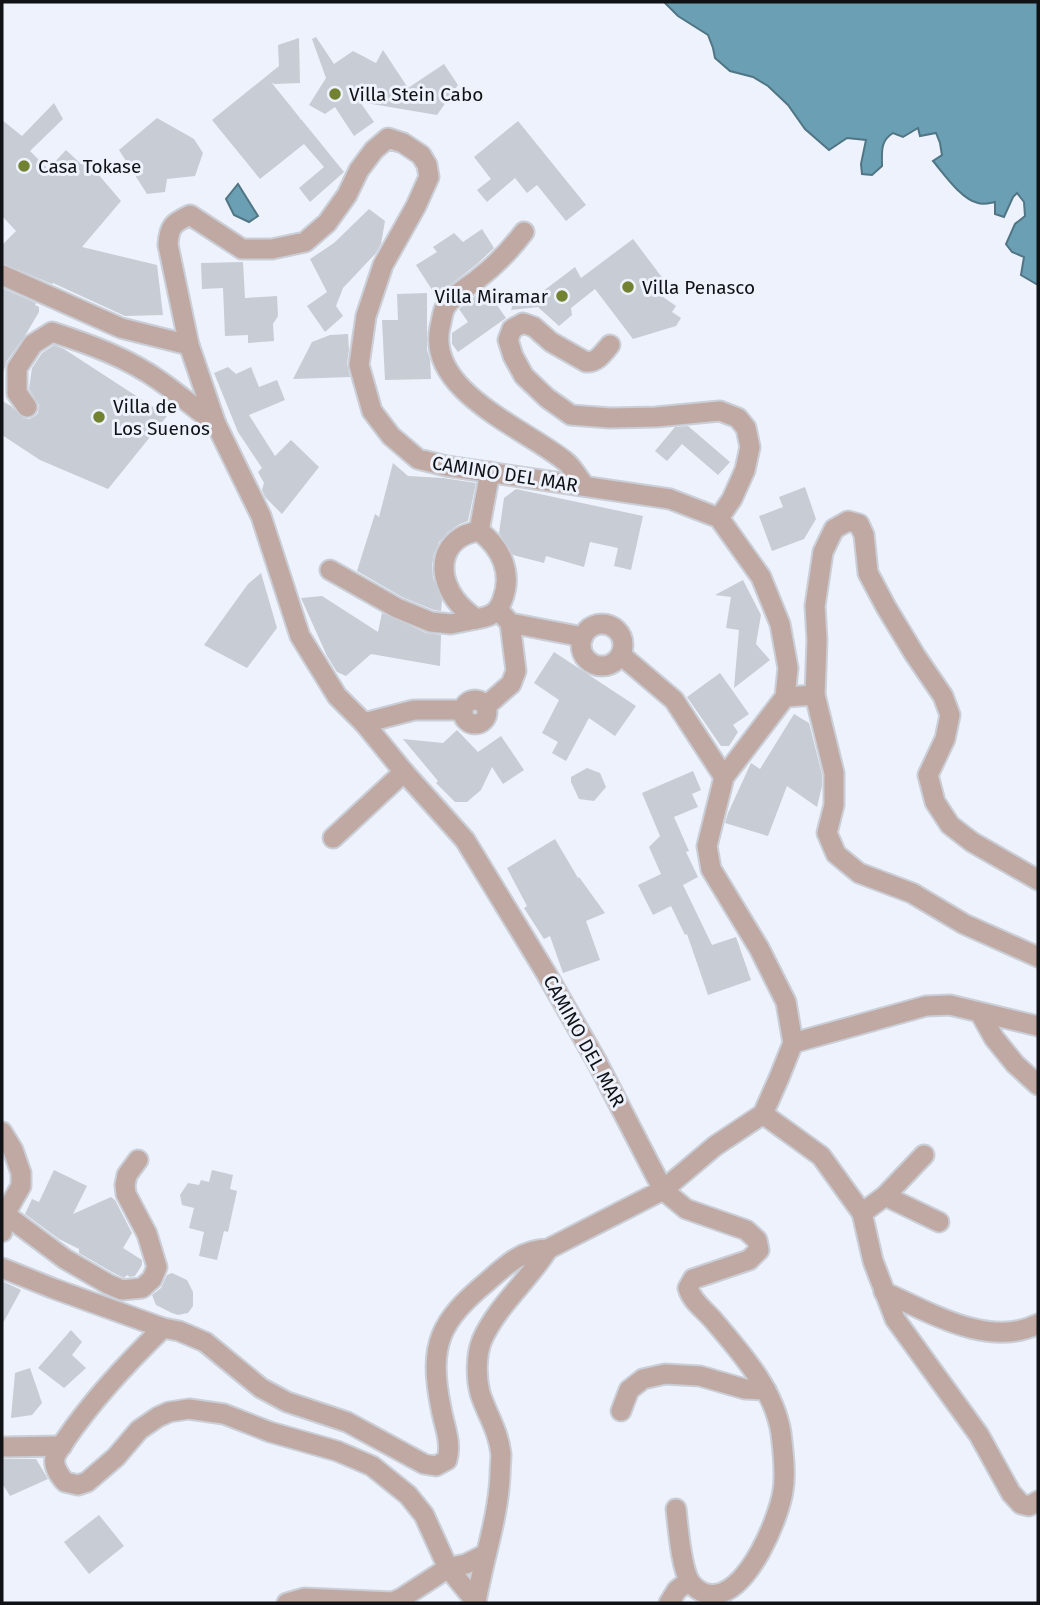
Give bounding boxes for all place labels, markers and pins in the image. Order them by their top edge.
place label: Villa Stein Cabo [349,83,483,106]
marker: Villa Stein Cabo [327,86,343,102]
place label: Casa Tokase [38,155,141,178]
marker: Casa Tokase [16,158,32,174]
place label: Villa Penasco [642,276,755,299]
marker: Villa Penasco [620,279,636,295]
place label: Villa Miramar [435,285,549,308]
marker: Villa Miramar [554,288,570,304]
place label: Villa de Los Suenos [113,395,210,440]
marker: Villa de Los Suenos [91,409,107,425]

